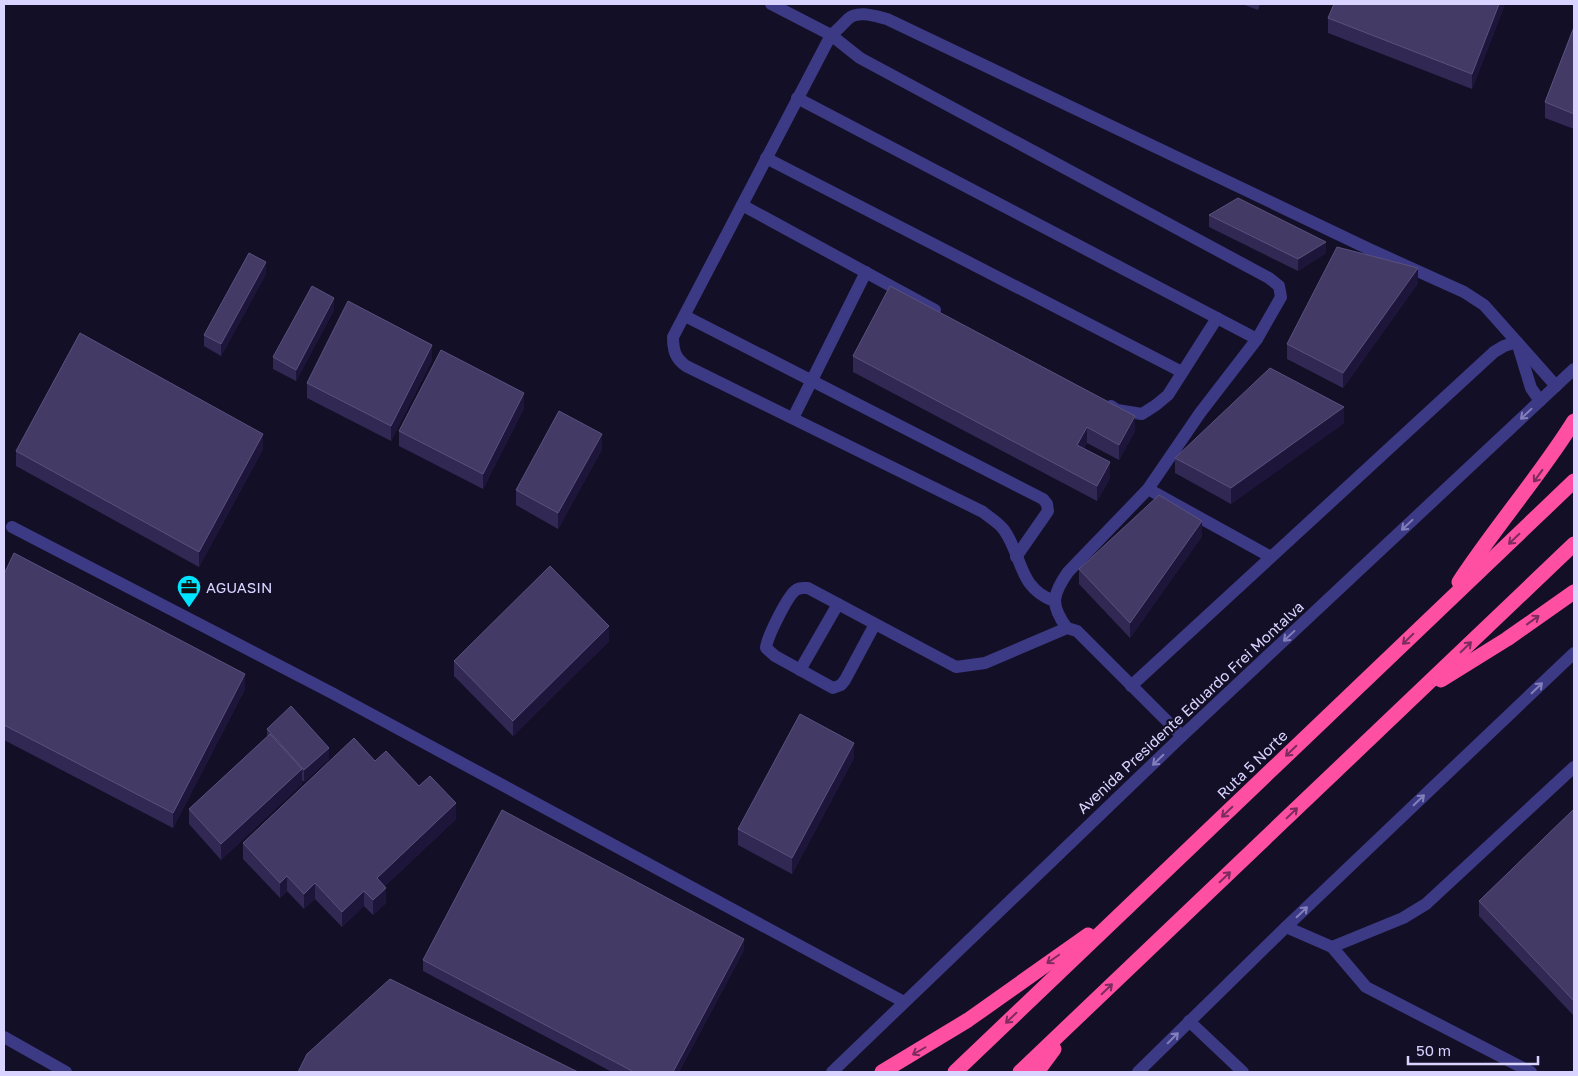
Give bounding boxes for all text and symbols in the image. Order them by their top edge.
one-way arrow [1519,408,1532,420]
one-way arrow [1532,469,1543,482]
one-way arrow [1401,519,1414,531]
one-way arrow [1507,533,1520,545]
office icon: AGUASIN [176,574,202,608]
place label: AGUASIN [206,578,272,596]
street label: Avenida Presidente Eduardo Frei Montalva [1073,597,1307,817]
one-way arrow [1526,615,1540,625]
one-way arrow [1282,630,1295,642]
one-way arrow [1402,633,1415,645]
one-way arrow [1460,641,1473,653]
one-way arrow [1531,682,1544,694]
street label: Ruta 5 Norte [1213,726,1291,802]
one-way arrow [1284,745,1297,757]
one-way arrow [1151,754,1164,766]
one-way arrow [1413,794,1426,806]
one-way arrow [1220,806,1233,818]
one-way arrow [1286,807,1298,819]
one-way arrow [1219,871,1231,883]
one-way arrow [1295,906,1308,918]
one-way arrow [1046,954,1060,964]
one-way arrow [1101,983,1114,995]
one-way arrow [1005,1012,1017,1024]
one-way arrow [1166,1032,1178,1044]
scale bar [1408,1034,1538,1066]
text: 50 m [1416,1041,1451,1059]
one-way arrow [912,1046,926,1056]

